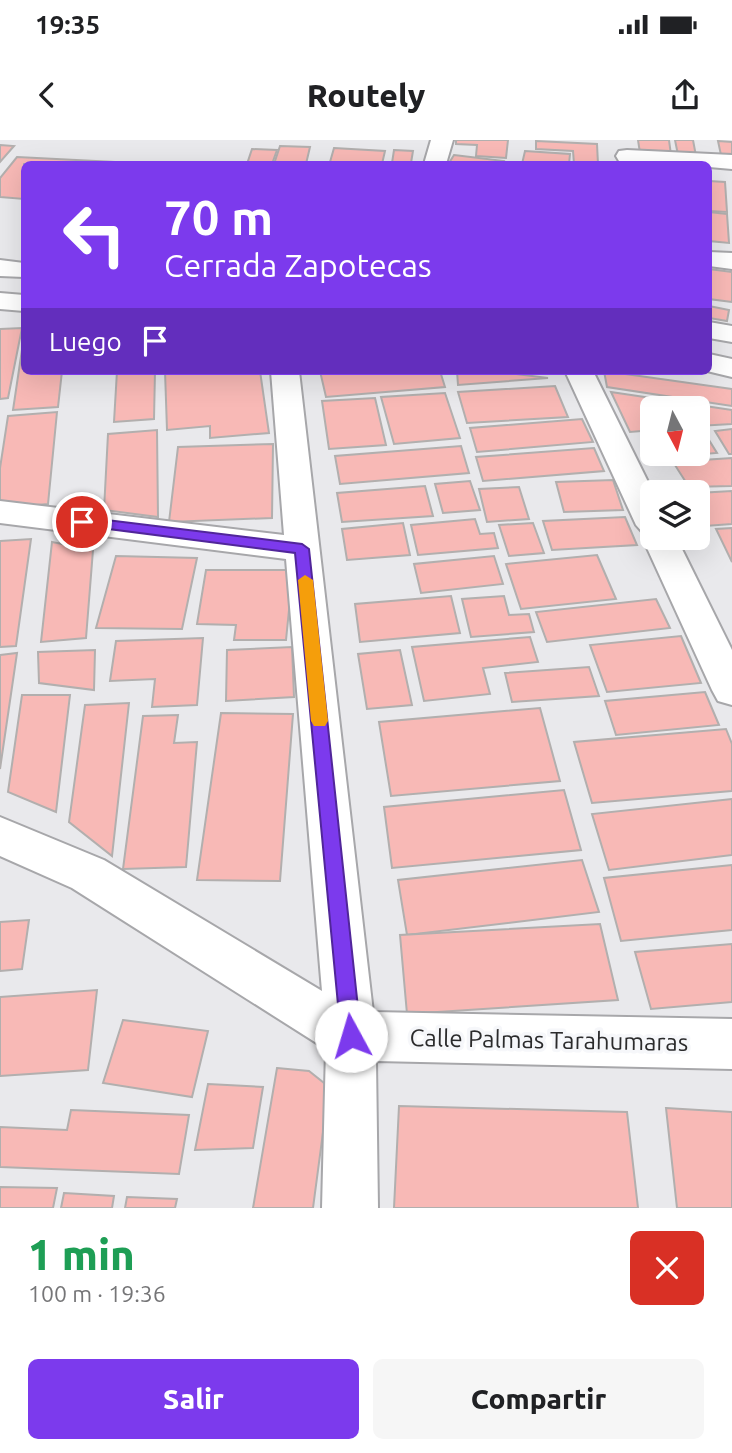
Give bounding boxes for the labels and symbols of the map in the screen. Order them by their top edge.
north arrow [640,396,710,466]
pin [52,492,112,552]
position arrow [314,999,388,1073]
street label: Calle Palmas Tarahumaras [410,1024,688,1056]

